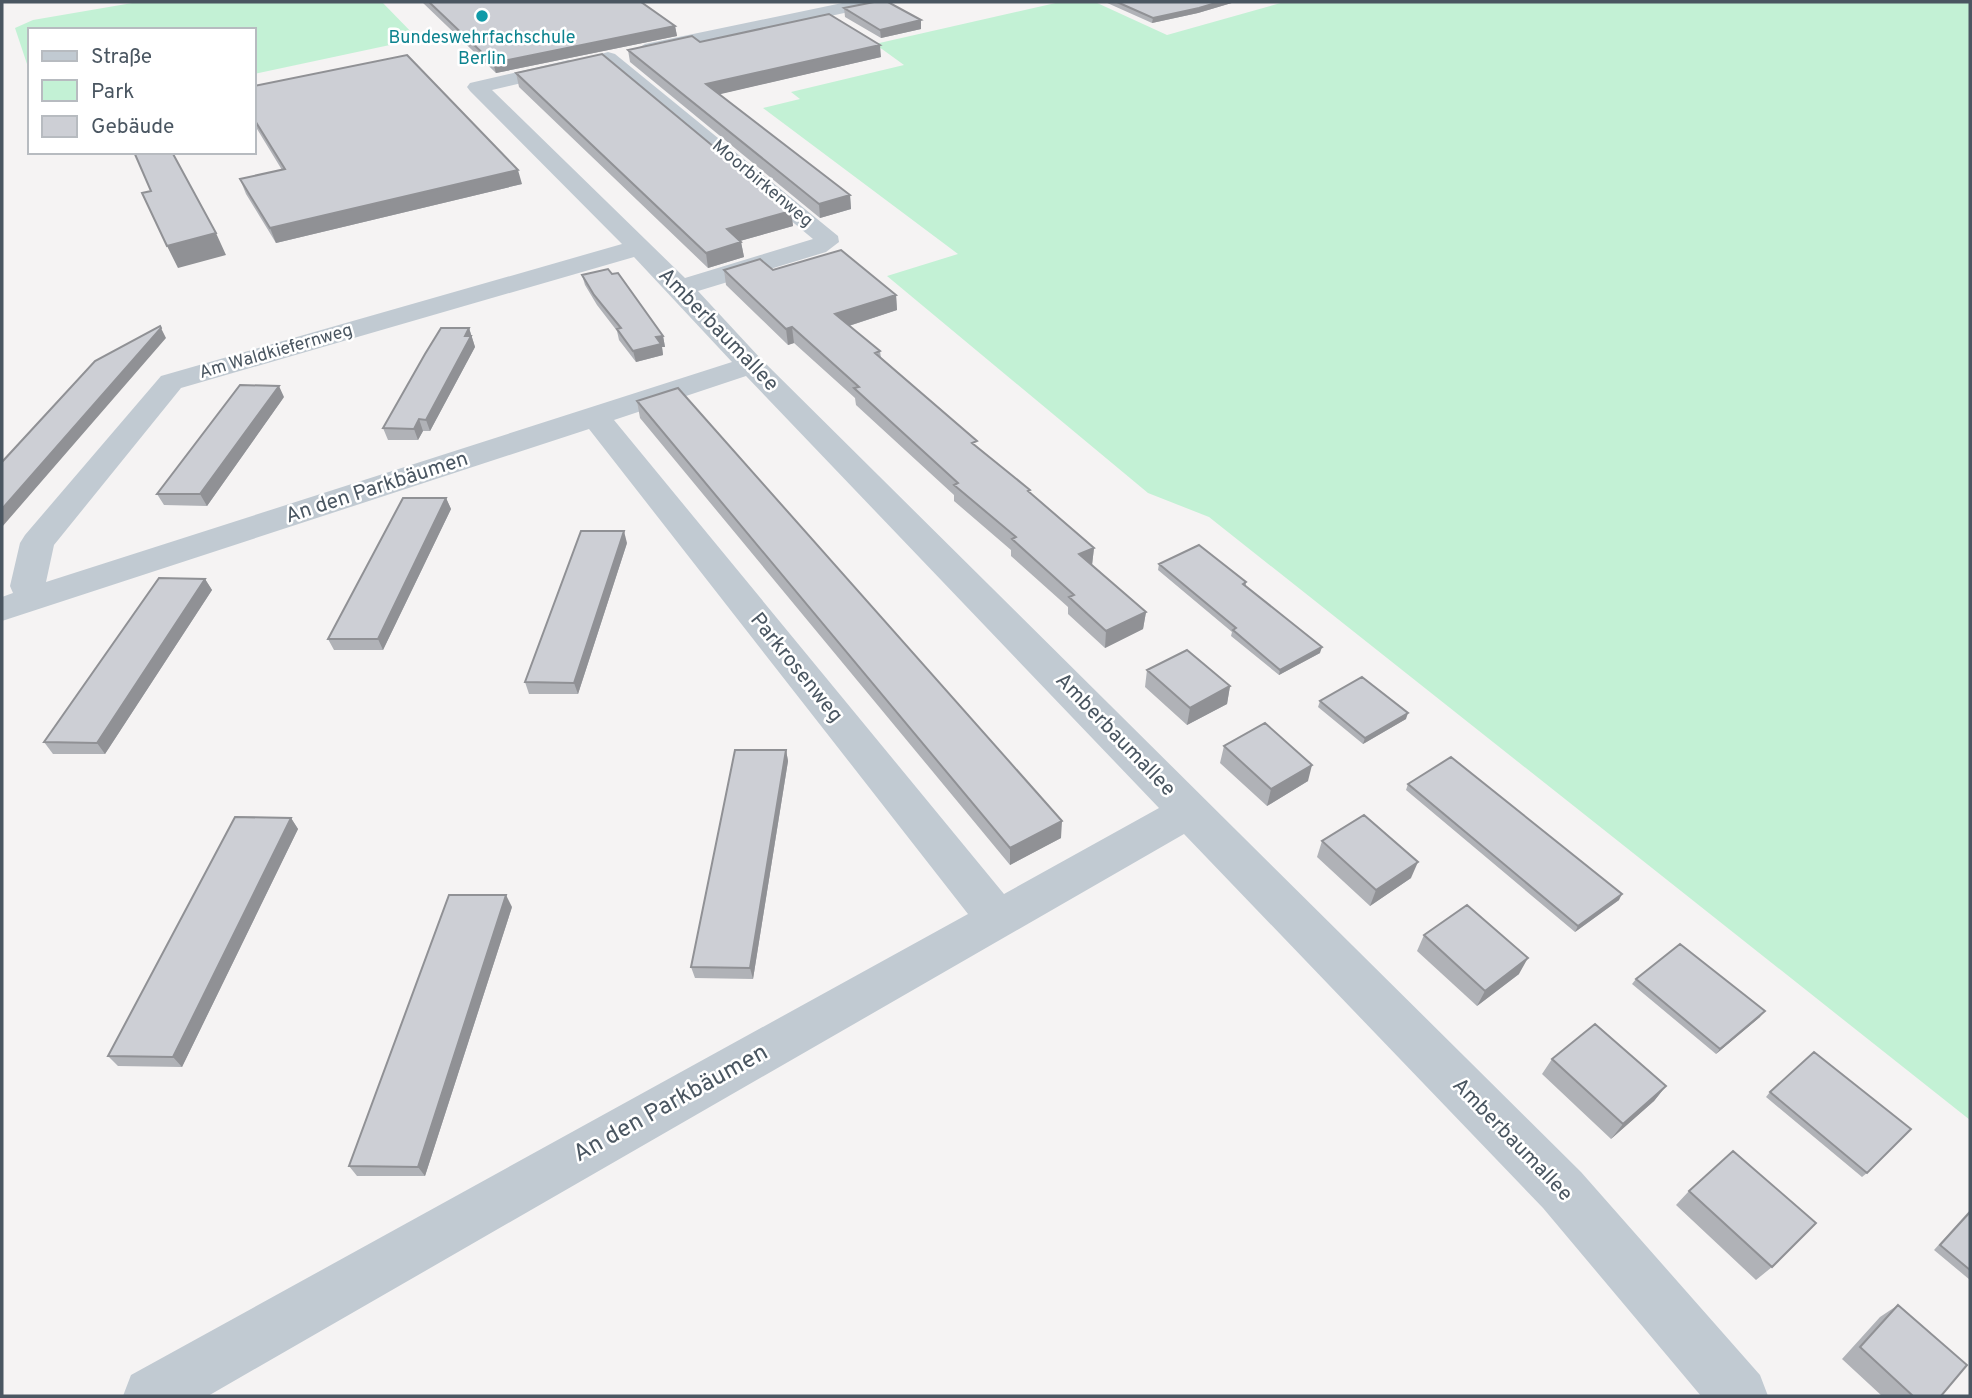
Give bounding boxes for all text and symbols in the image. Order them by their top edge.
marker: Bundeswehrfachschule Berlin [474,8,490,24]
place label: Bundeswehrfachschule Berlin [389,27,576,71]
legend [28,28,256,154]
text: Straße [91,44,152,71]
text: Park [91,79,134,106]
text: Gebäude [91,114,174,141]
street label: Moorbirkenweg [707,135,817,233]
street label: Amberbaumallee [652,262,784,398]
street label: Am Waldkiefernweg [196,319,356,385]
street label: An den Parkbäumen [282,446,472,530]
street label: Parkrosenweg [743,608,849,728]
street label: Amberbaumallee [1049,667,1181,803]
street label: An den Parkbäumen [568,1038,774,1170]
street label: Amberbaumallee [1446,1072,1578,1208]

